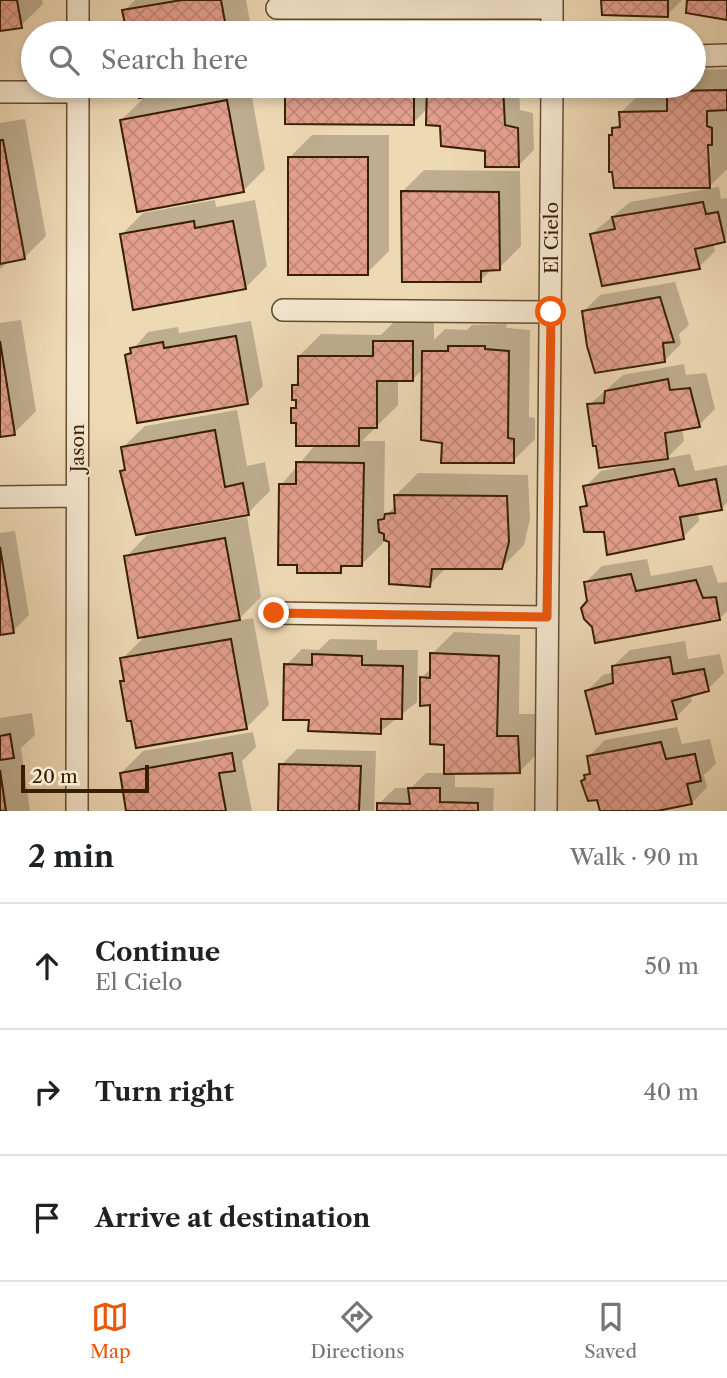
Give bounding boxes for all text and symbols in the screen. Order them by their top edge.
search box [21,21,706,98]
icon: search [45,41,83,79]
text: Search here [101,44,248,76]
street label: El Cielo [540,202,563,274]
route start [535,296,566,327]
street label: Jason [66,424,89,475]
route end [258,597,289,628]
scale bar [21,762,149,794]
text: 20 m [32,765,78,788]
text: 2 min [28,838,114,875]
text: Walk · 90 m [570,843,699,871]
text: Continue [95,936,220,968]
icon: ahead [28,947,66,985]
text: 50 m [644,952,699,980]
text: El Cielo [95,968,182,996]
icon: right [28,1073,66,1111]
text: Turn right [95,1076,234,1108]
text: 40 m [644,1078,699,1106]
icon: arrive [28,1199,66,1237]
text: Arrive at destination [95,1202,370,1234]
tab: Map [90,1298,131,1363]
tab: Directions [311,1298,404,1363]
tab: Saved [584,1298,637,1363]

